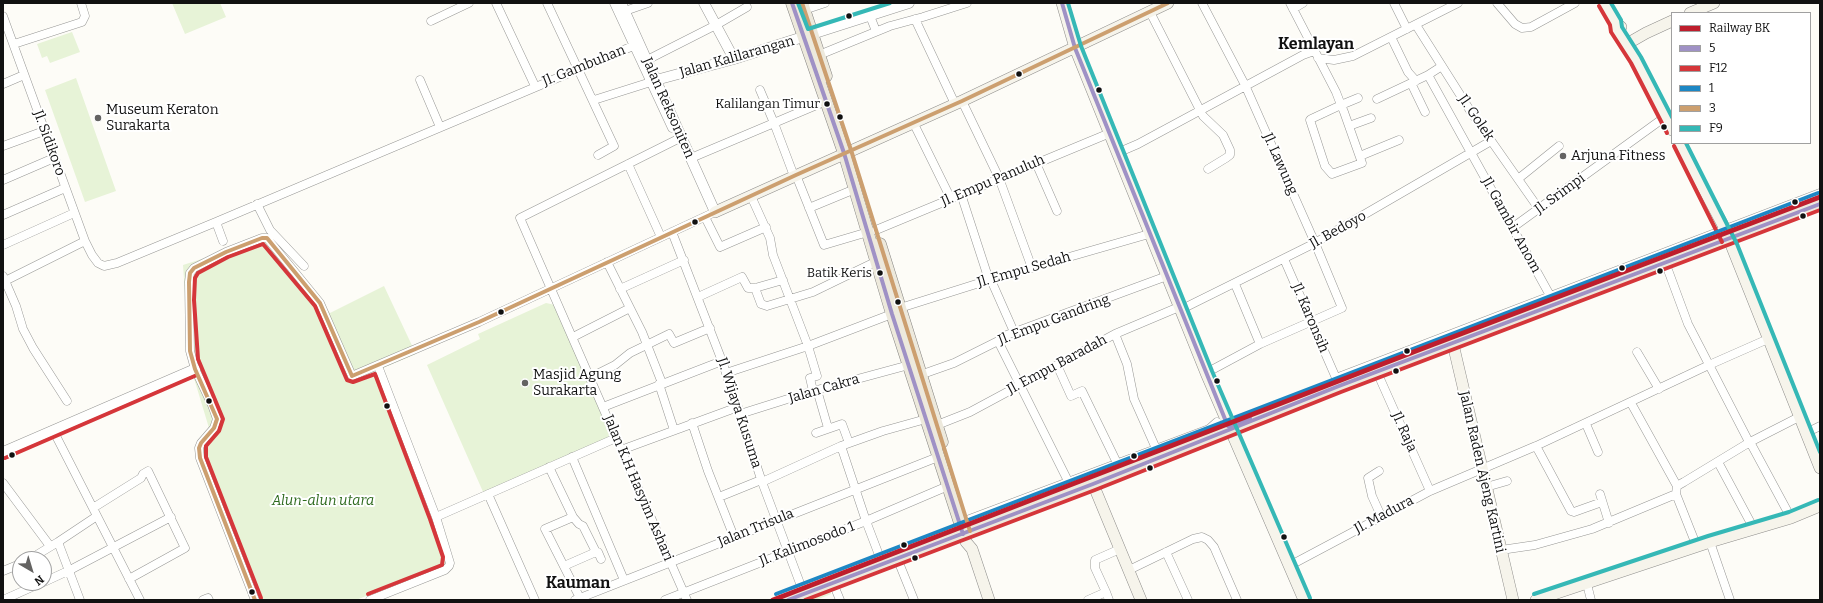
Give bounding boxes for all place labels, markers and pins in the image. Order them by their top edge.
unlabelled marker [844,11,854,21]
unlabelled marker [1014,69,1024,79]
unlabelled marker [1094,85,1104,95]
place label: Kalilangan Timur [715,96,820,112]
marker: Kalilangan Timur [822,99,832,109]
place label: Museum Keraton Surakarta [106,102,219,134]
unlabelled marker [835,112,845,122]
marker: Museum Keraton Surakarta [93,113,103,123]
unlabelled marker [1659,122,1669,132]
place label: Arjuna Fitness [1571,148,1665,164]
marker: Arjuna Fitness [1558,151,1568,161]
unlabelled marker [1790,197,1800,207]
unlabelled marker [1798,211,1808,221]
unlabelled marker [690,217,700,227]
unlabelled marker [1617,263,1627,273]
place label: Batik Keris [807,265,872,281]
unlabelled marker [1655,266,1665,276]
marker: Batik Keris [875,268,885,278]
unlabelled marker [893,297,903,307]
unlabelled marker [496,307,506,317]
unlabelled marker [1402,346,1412,356]
unlabelled marker [1391,366,1401,376]
place label: Masjid Agung Surakarta [533,367,621,400]
unlabelled marker [1212,376,1222,386]
marker: Masjid Agung Surakarta [520,378,530,388]
unlabelled marker [204,396,214,406]
unlabelled marker [382,401,392,411]
unlabelled marker [7,450,17,460]
unlabelled marker [1129,451,1139,461]
unlabelled marker [1145,463,1155,473]
unlabelled marker [1279,532,1289,542]
unlabelled marker [899,540,909,550]
unlabelled marker [910,553,920,563]
unlabelled marker [247,587,257,597]

